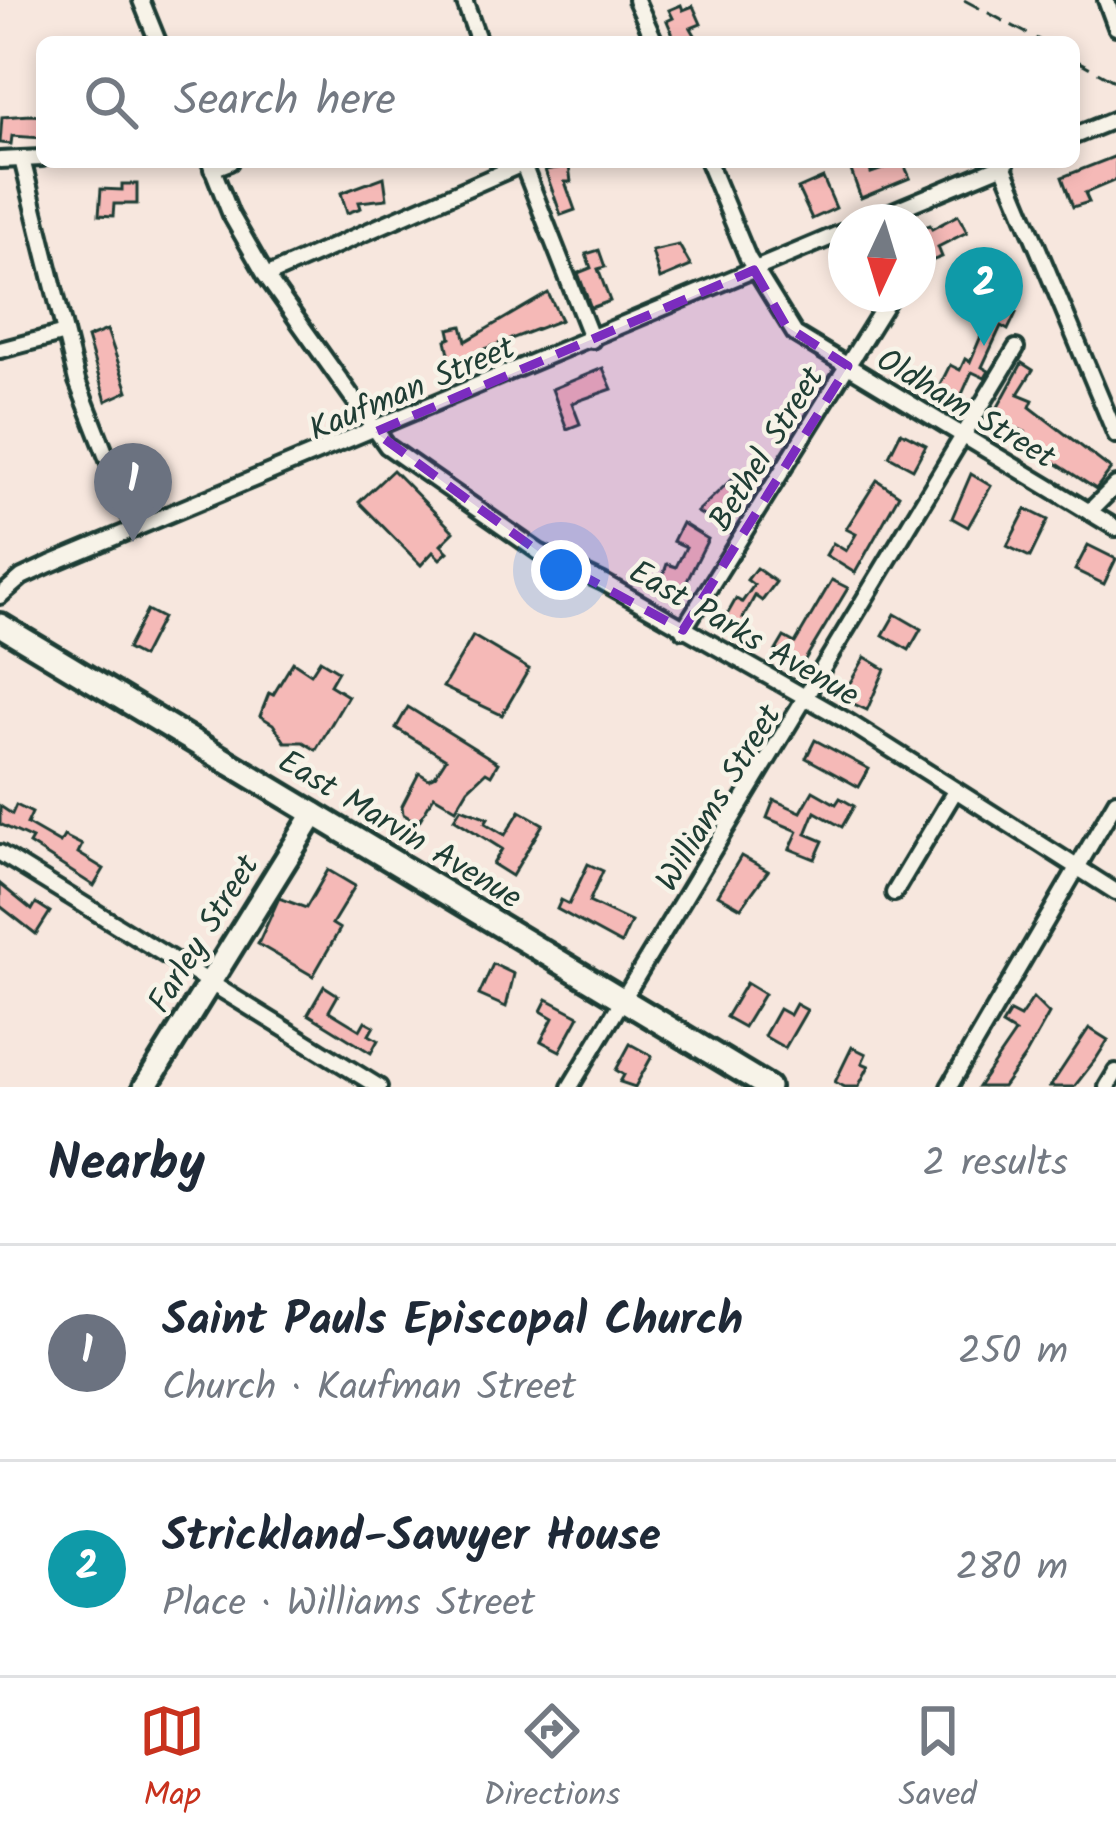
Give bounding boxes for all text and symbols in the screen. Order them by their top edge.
search box [36,36,1080,168]
text: Search here [174,66,396,138]
icon: search [78,69,144,135]
north arrow [828,204,936,312]
pin: 2 [945,247,1023,346]
street label: Kaufman Street [301,322,525,458]
street label: Oldham Street [865,335,1066,485]
street label: Bethel Street [696,356,840,543]
pin: 1 [94,443,172,542]
your location [531,540,591,600]
street label: East Parks Avenue [618,547,869,723]
street label: Williams Street [643,694,798,903]
street label: East Marvin Avenue [267,737,532,925]
street label: Farley Street [135,844,276,1025]
text: Nearby [48,1125,205,1206]
text: 2 results [923,1134,1068,1196]
text: Saint Pauls Episcopal Church [162,1286,743,1358]
text: 1 [81,1322,93,1384]
text: 250 m [958,1322,1068,1384]
text: Church · Kaufman Street [162,1358,576,1420]
text: Strickland-Sawyer House [162,1502,661,1574]
text: 2 [76,1538,98,1600]
text: 280 m [956,1538,1068,1600]
text: Place · Williams Street [162,1574,535,1636]
tab: Map [139,1698,205,1823]
tab: Directions [483,1698,620,1823]
tab: Saved [899,1698,977,1823]

